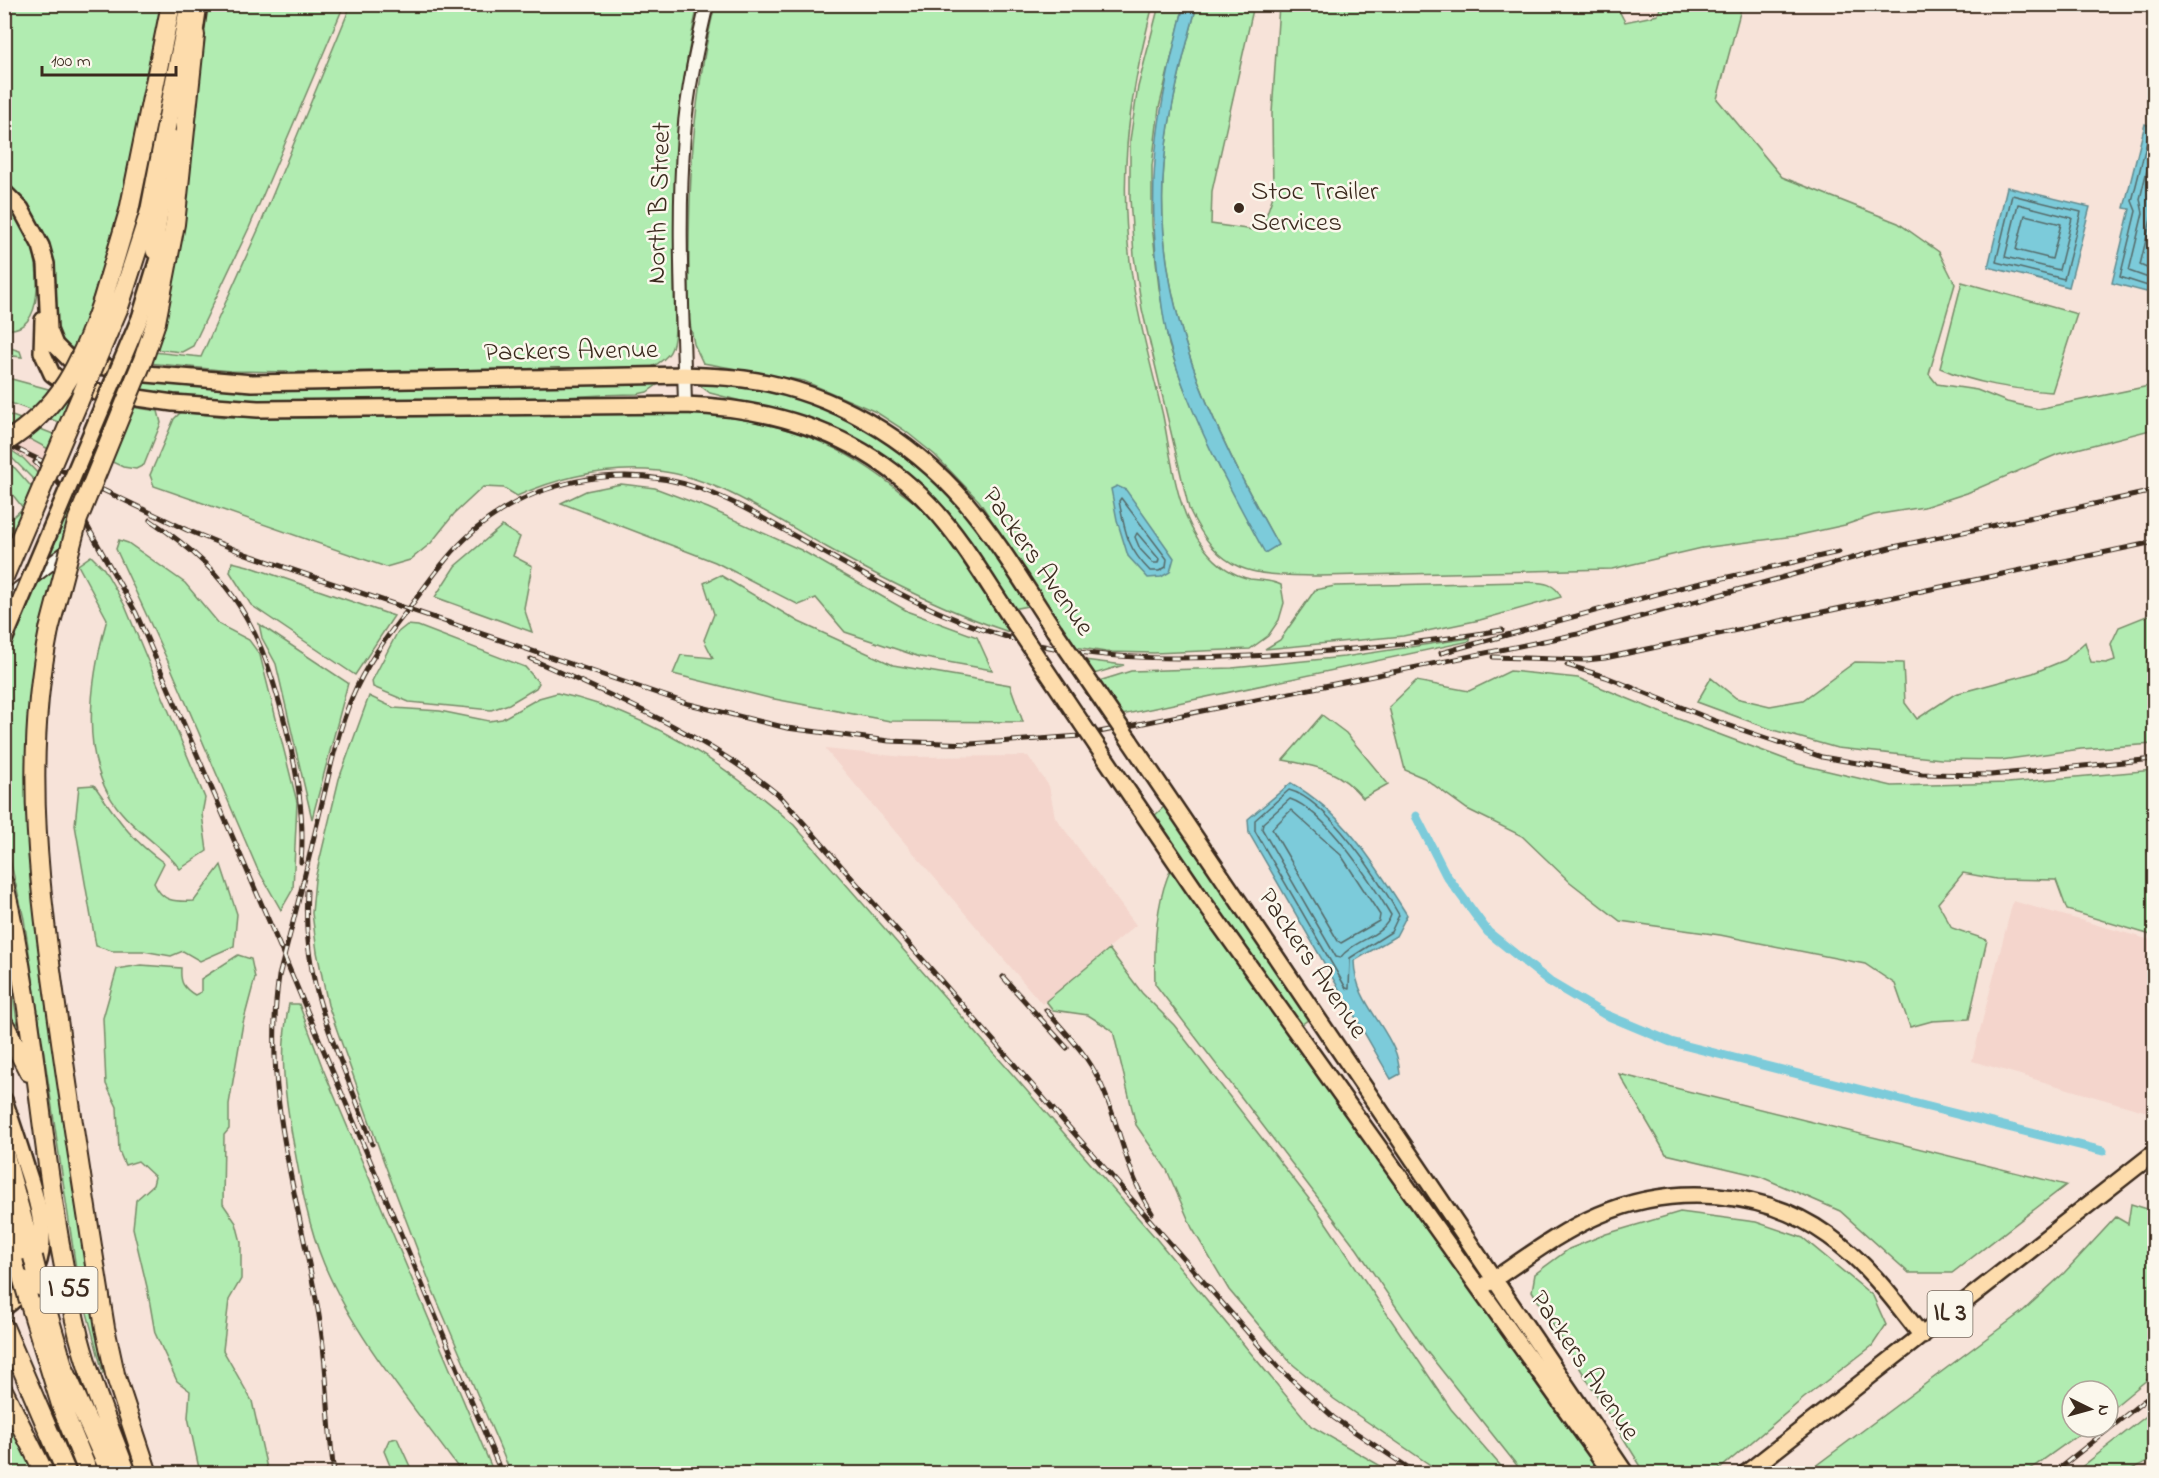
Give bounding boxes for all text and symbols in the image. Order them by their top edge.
scale bar [42,39,176,77]
text: 100 m [51,49,91,75]
street label: North B Street [638,121,682,285]
place label: Stoc Trailer Services [1251,173,1379,243]
marker: Stoc Trailer Services [1232,201,1246,215]
street label: Packers Avenue [484,331,659,373]
street label: Packers Avenue [971,480,1103,645]
street label: Packers Avenue [1247,881,1377,1048]
road number: I 55 [40,1267,98,1313]
street label: Packers Avenue [1519,1283,1649,1450]
road number: IL 3 [1928,1291,1972,1337]
north arrow [2060,1379,2120,1439]
text: N [2091,1404,2115,1417]

